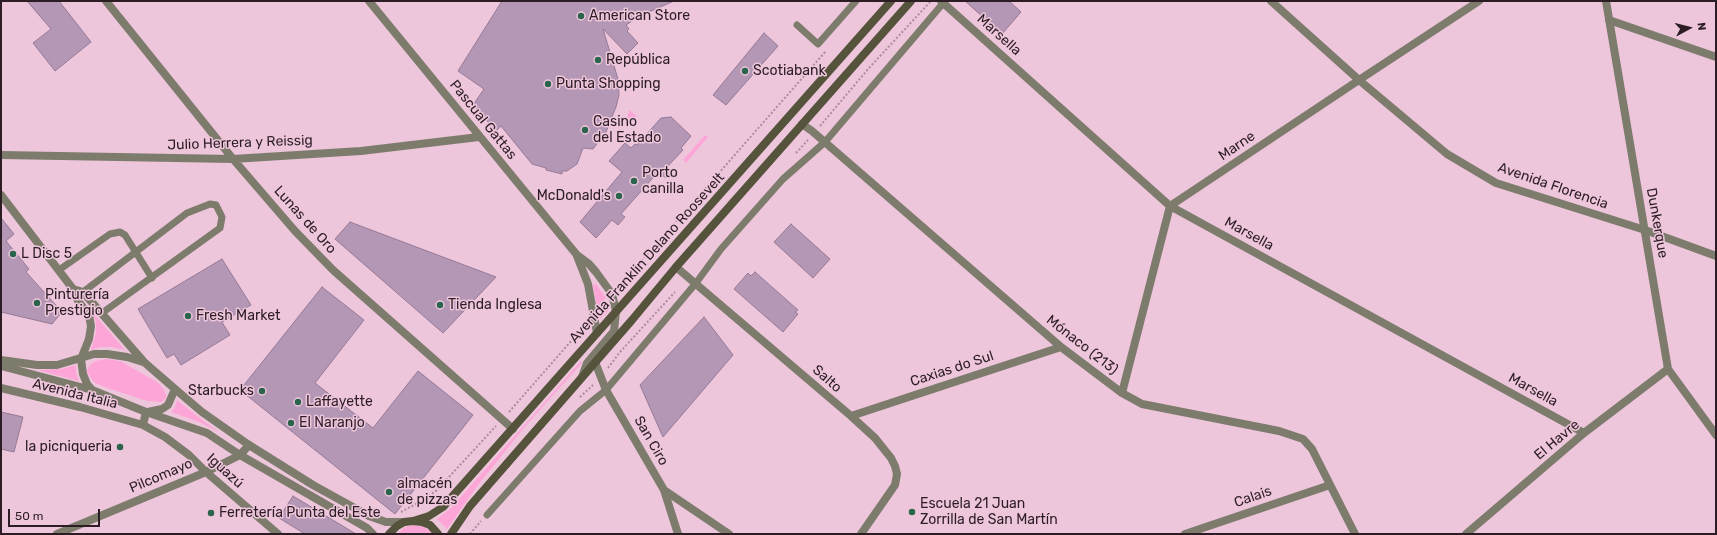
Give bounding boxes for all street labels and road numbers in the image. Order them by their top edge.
street label: Marsella [973,11,1025,59]
street label: Pascual Gattas [446,77,520,163]
street label: Marne [1216,128,1258,164]
street label: Julio Herrera y Reissig [167,132,313,154]
street label: Avenida Florencia [1496,159,1610,213]
street label: Avenida Franklin Delano Roosevelt [566,169,728,347]
street label: Lunas de Oro [270,183,340,257]
street label: Dunkerque [1643,187,1671,259]
street label: Marsella [1221,214,1277,254]
street label: Mónaco (213) [1043,312,1121,378]
street label: Caxias do Sul [908,348,996,390]
street label: Salto [809,362,845,396]
street label: Marsella [1505,370,1561,410]
street label: Avenida Italia [31,375,119,413]
street label: San Ciro [630,413,672,469]
street label: El Havre [1531,416,1583,464]
street label: Iguazú [203,450,247,492]
street label: Pilcomayo [127,455,195,497]
street label: Calais [1232,483,1274,511]

